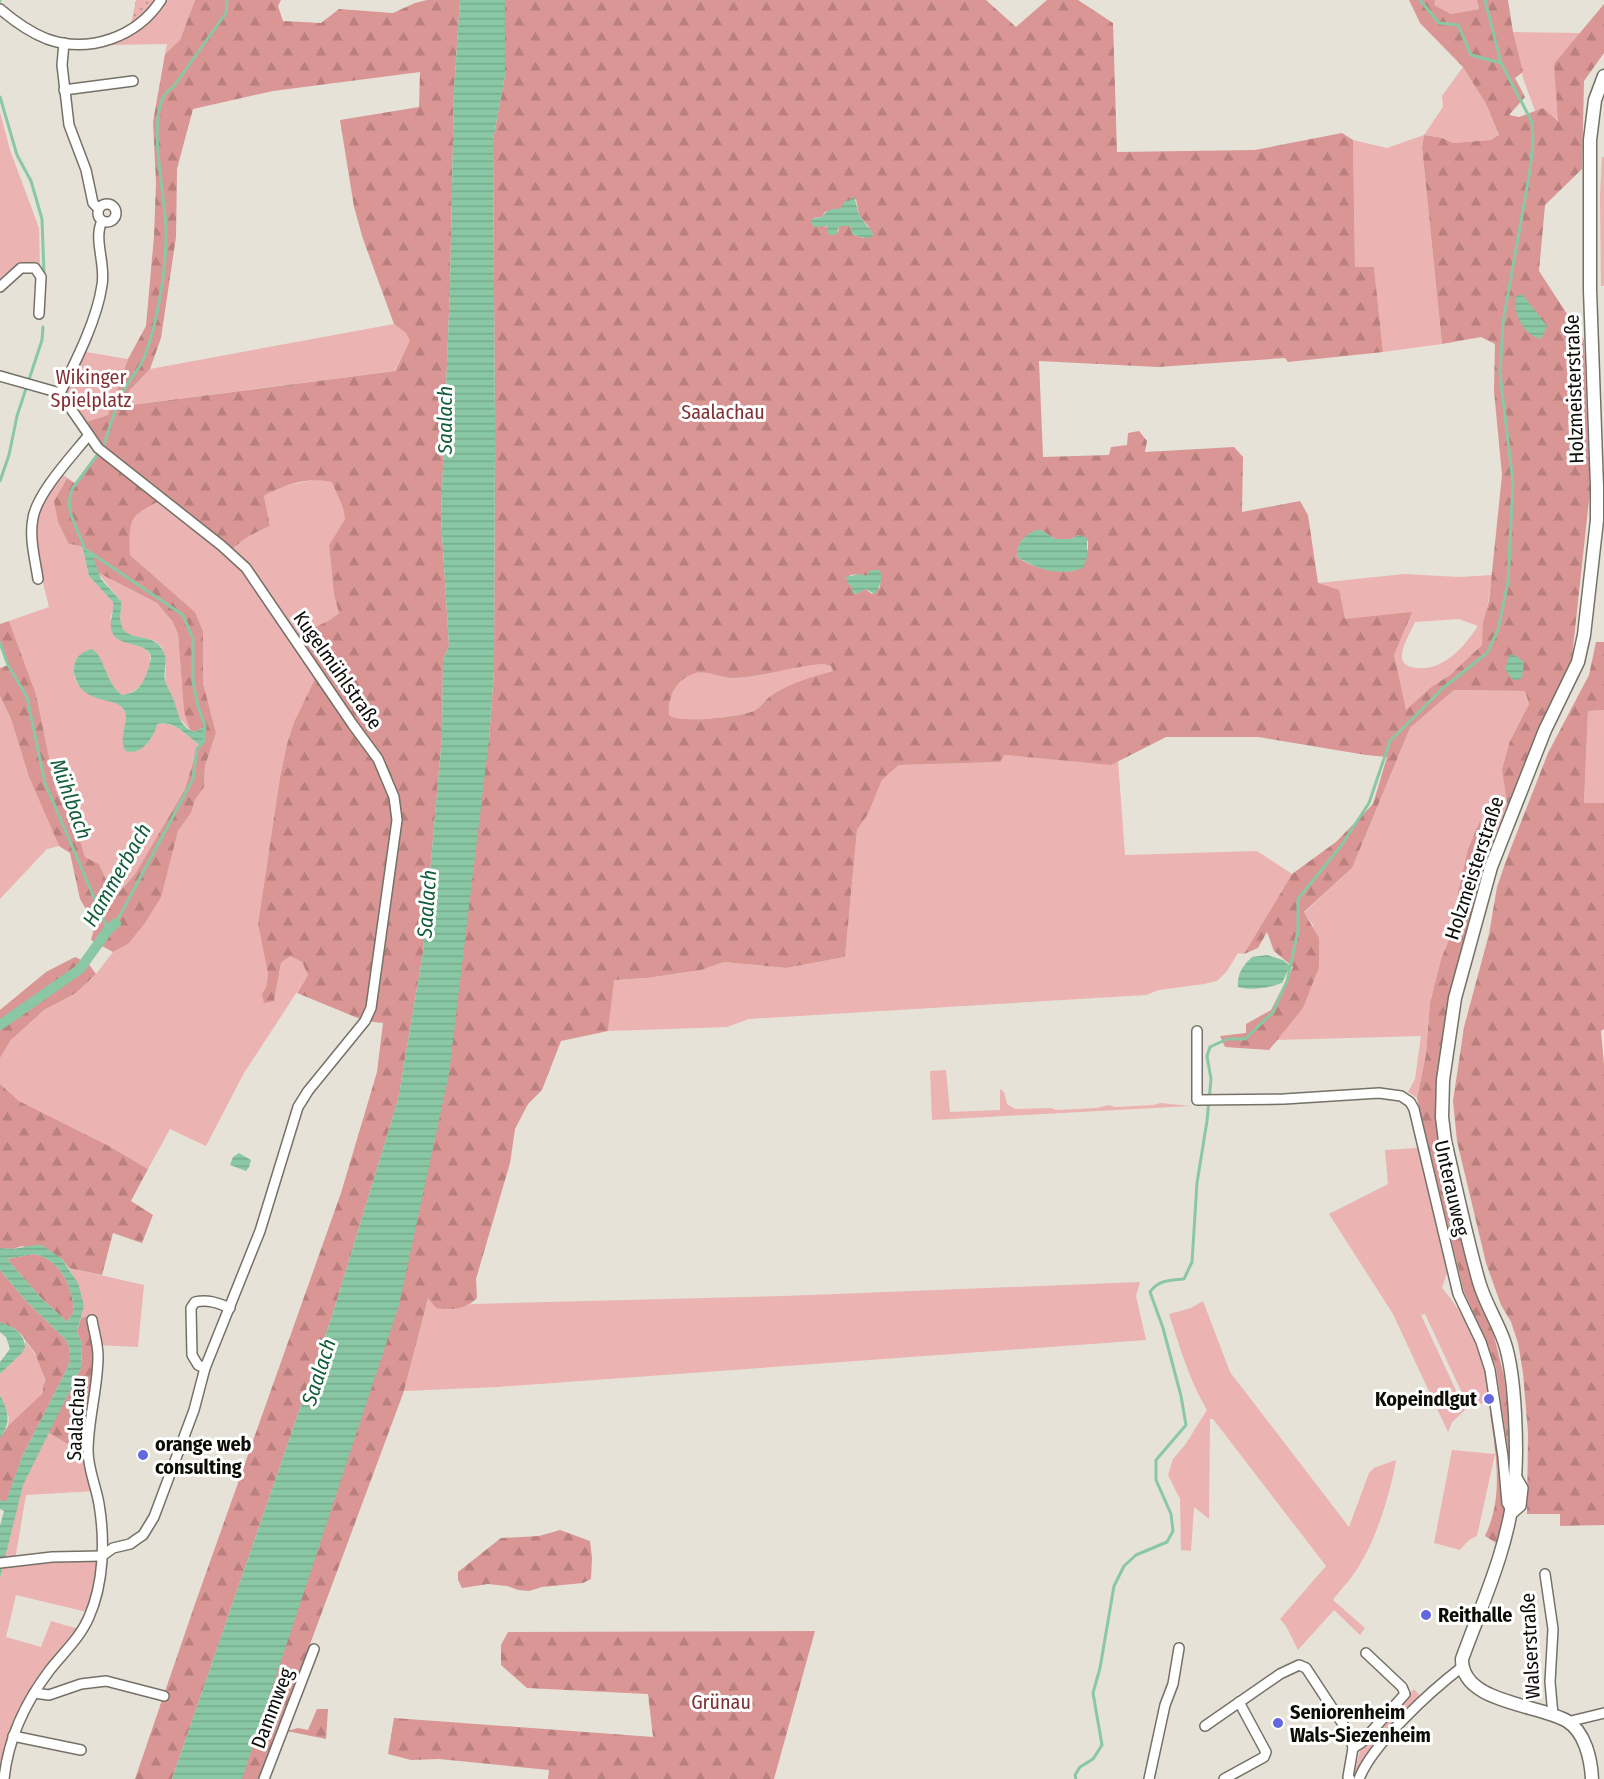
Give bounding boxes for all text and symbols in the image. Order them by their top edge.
street label: Holzmeisterstraße [1559,314,1589,464]
park label: Wikinger Spielplatz [51,365,132,412]
water label: Saalach [432,386,458,455]
park label: Saalachau [681,400,765,424]
street label: Kugelmühlstraße [288,606,388,734]
water label: Mühlbach [44,755,98,843]
street label: Holzmeisterstraße [1439,793,1509,943]
water label: Hammerbach [77,819,157,931]
water label: Saalach [412,869,442,940]
street label: Unterauweg [1429,1138,1475,1239]
water label: Saalach [296,1335,342,1409]
street label: Saalachau [62,1377,90,1461]
place label: Kopeindlgut [1375,1387,1478,1411]
marker: Kopeindlgut [1482,1392,1496,1406]
place label: orange web consulting [155,1432,252,1479]
marker: orange web consulting [136,1448,150,1462]
street label: Walserstraße [1515,1592,1545,1700]
place label: Reithalle [1438,1603,1512,1627]
marker: Reithalle [1419,1608,1433,1622]
street label: Dammweg [246,1664,299,1752]
park label: Grünau [691,1690,751,1714]
place label: Seniorenheim Wals-Siezenheim [1290,1700,1431,1747]
marker: Seniorenheim Wals-Siezenheim [1271,1716,1285,1730]

